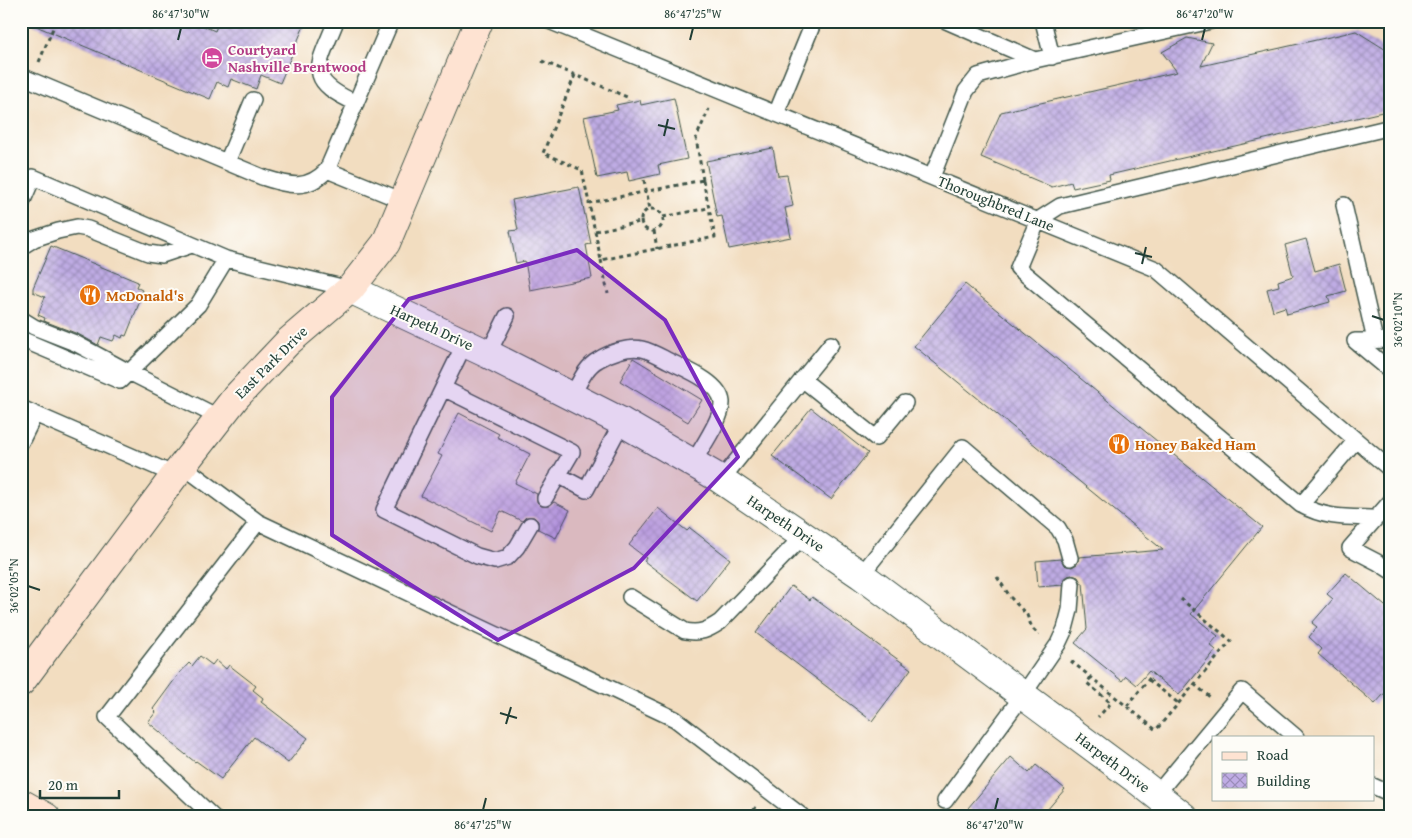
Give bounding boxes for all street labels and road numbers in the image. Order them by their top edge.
street label: Thoroughbred Lane [935,170,1057,236]
street label: Harpeth Drive [387,299,477,355]
street label: East Park Drive [230,321,312,403]
street label: Harpeth Drive [743,489,829,557]
street label: Harpeth Drive [1071,727,1155,797]

